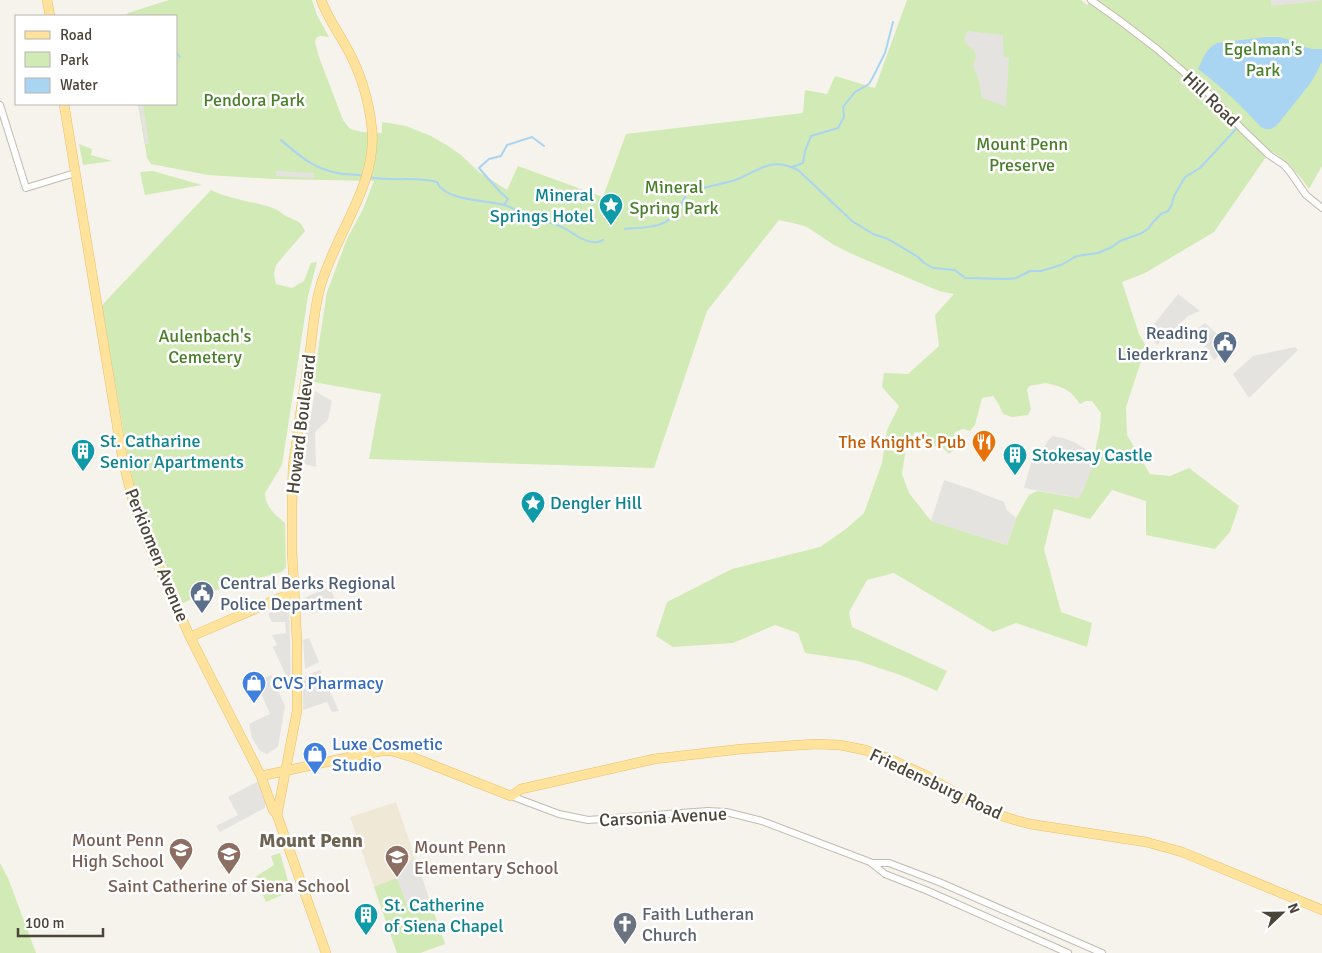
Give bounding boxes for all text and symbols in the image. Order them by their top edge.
legend [15,15,178,105]
text: Road [60,26,92,44]
park label: Egelman's Park [1224,38,1302,81]
text: Park [60,51,89,69]
street label: Hill Road [1178,67,1244,131]
text: Water [60,76,98,94]
park label: Pendora Park [203,89,305,111]
park label: Mount Penn Preserve [976,133,1068,176]
park label: Mineral Spring Park [629,176,719,219]
place label: Mineral Springs Hotel [490,184,594,227]
place icon: Mineral Springs Hotel [598,192,624,226]
place label: Reading Liederkranz [1117,322,1208,365]
park label: Aulenbach's Cemetery [158,325,252,368]
public building icon: Reading Liederkranz [1212,330,1238,364]
street label: Howard Boulevard [282,353,320,495]
restaurant icon: The Knight's Pub [971,429,997,463]
place label: St. Catharine Senior Apartments [100,430,244,473]
place label: The Knight's Pub [838,431,966,453]
building icon: St. Catharine Senior Apartments [70,438,96,472]
building icon: Stokesay Castle [1002,442,1028,476]
place label: Stokesay Castle [1032,444,1152,466]
street label: Perkiomen Avenue [120,485,194,625]
place icon: Dengler Hill [520,490,546,524]
place label: Dengler Hill [550,492,642,514]
place label: Central Berks Regional Police Department [220,572,396,615]
public building icon: Central Berks Regional Police Department [189,580,215,614]
shop icon: CVS Pharmacy [241,670,267,704]
place label: CVS Pharmacy [272,672,384,694]
place label: Luxe Cosmetic Studio [332,733,443,776]
shop icon: Luxe Cosmetic Studio [302,741,328,775]
street label: Friedensburg Road [866,744,1006,824]
street label: Carsonia Avenue [599,803,727,831]
district label: Mount Penn [259,828,363,853]
place label: Mount Penn High School [71,829,164,872]
place label: Mount Penn Elementary School [414,836,559,879]
school or university icon: Mount Penn High School [168,837,194,871]
school or university icon: Saint Catherine of Siena School [216,841,242,875]
school or university icon: Mount Penn Elementary School [384,844,410,878]
place label: Saint Catherine of Siena School [108,875,350,897]
north arrow [1257,888,1307,938]
place label: St. Catherine of Siena Chapel [384,894,504,937]
text: N [1284,901,1303,916]
building icon: St. Catherine of Siena Chapel [353,902,379,936]
place label: Faith Lutheran Church [642,903,754,946]
scale bar [18,906,102,938]
church icon: Faith Lutheran Church [612,911,638,945]
text: 100 m [25,914,65,932]

